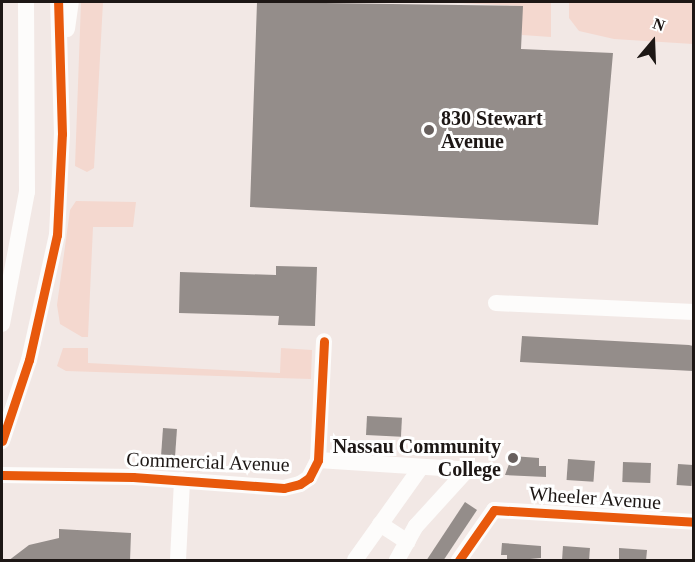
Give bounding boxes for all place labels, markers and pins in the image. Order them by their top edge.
place label: 830 Stewart Avenue [441,106,543,153]
marker: 830 Stewart Avenue [422,123,436,137]
place label: Nassau Community College [333,434,501,481]
marker: Nassau Community College [506,451,520,465]

